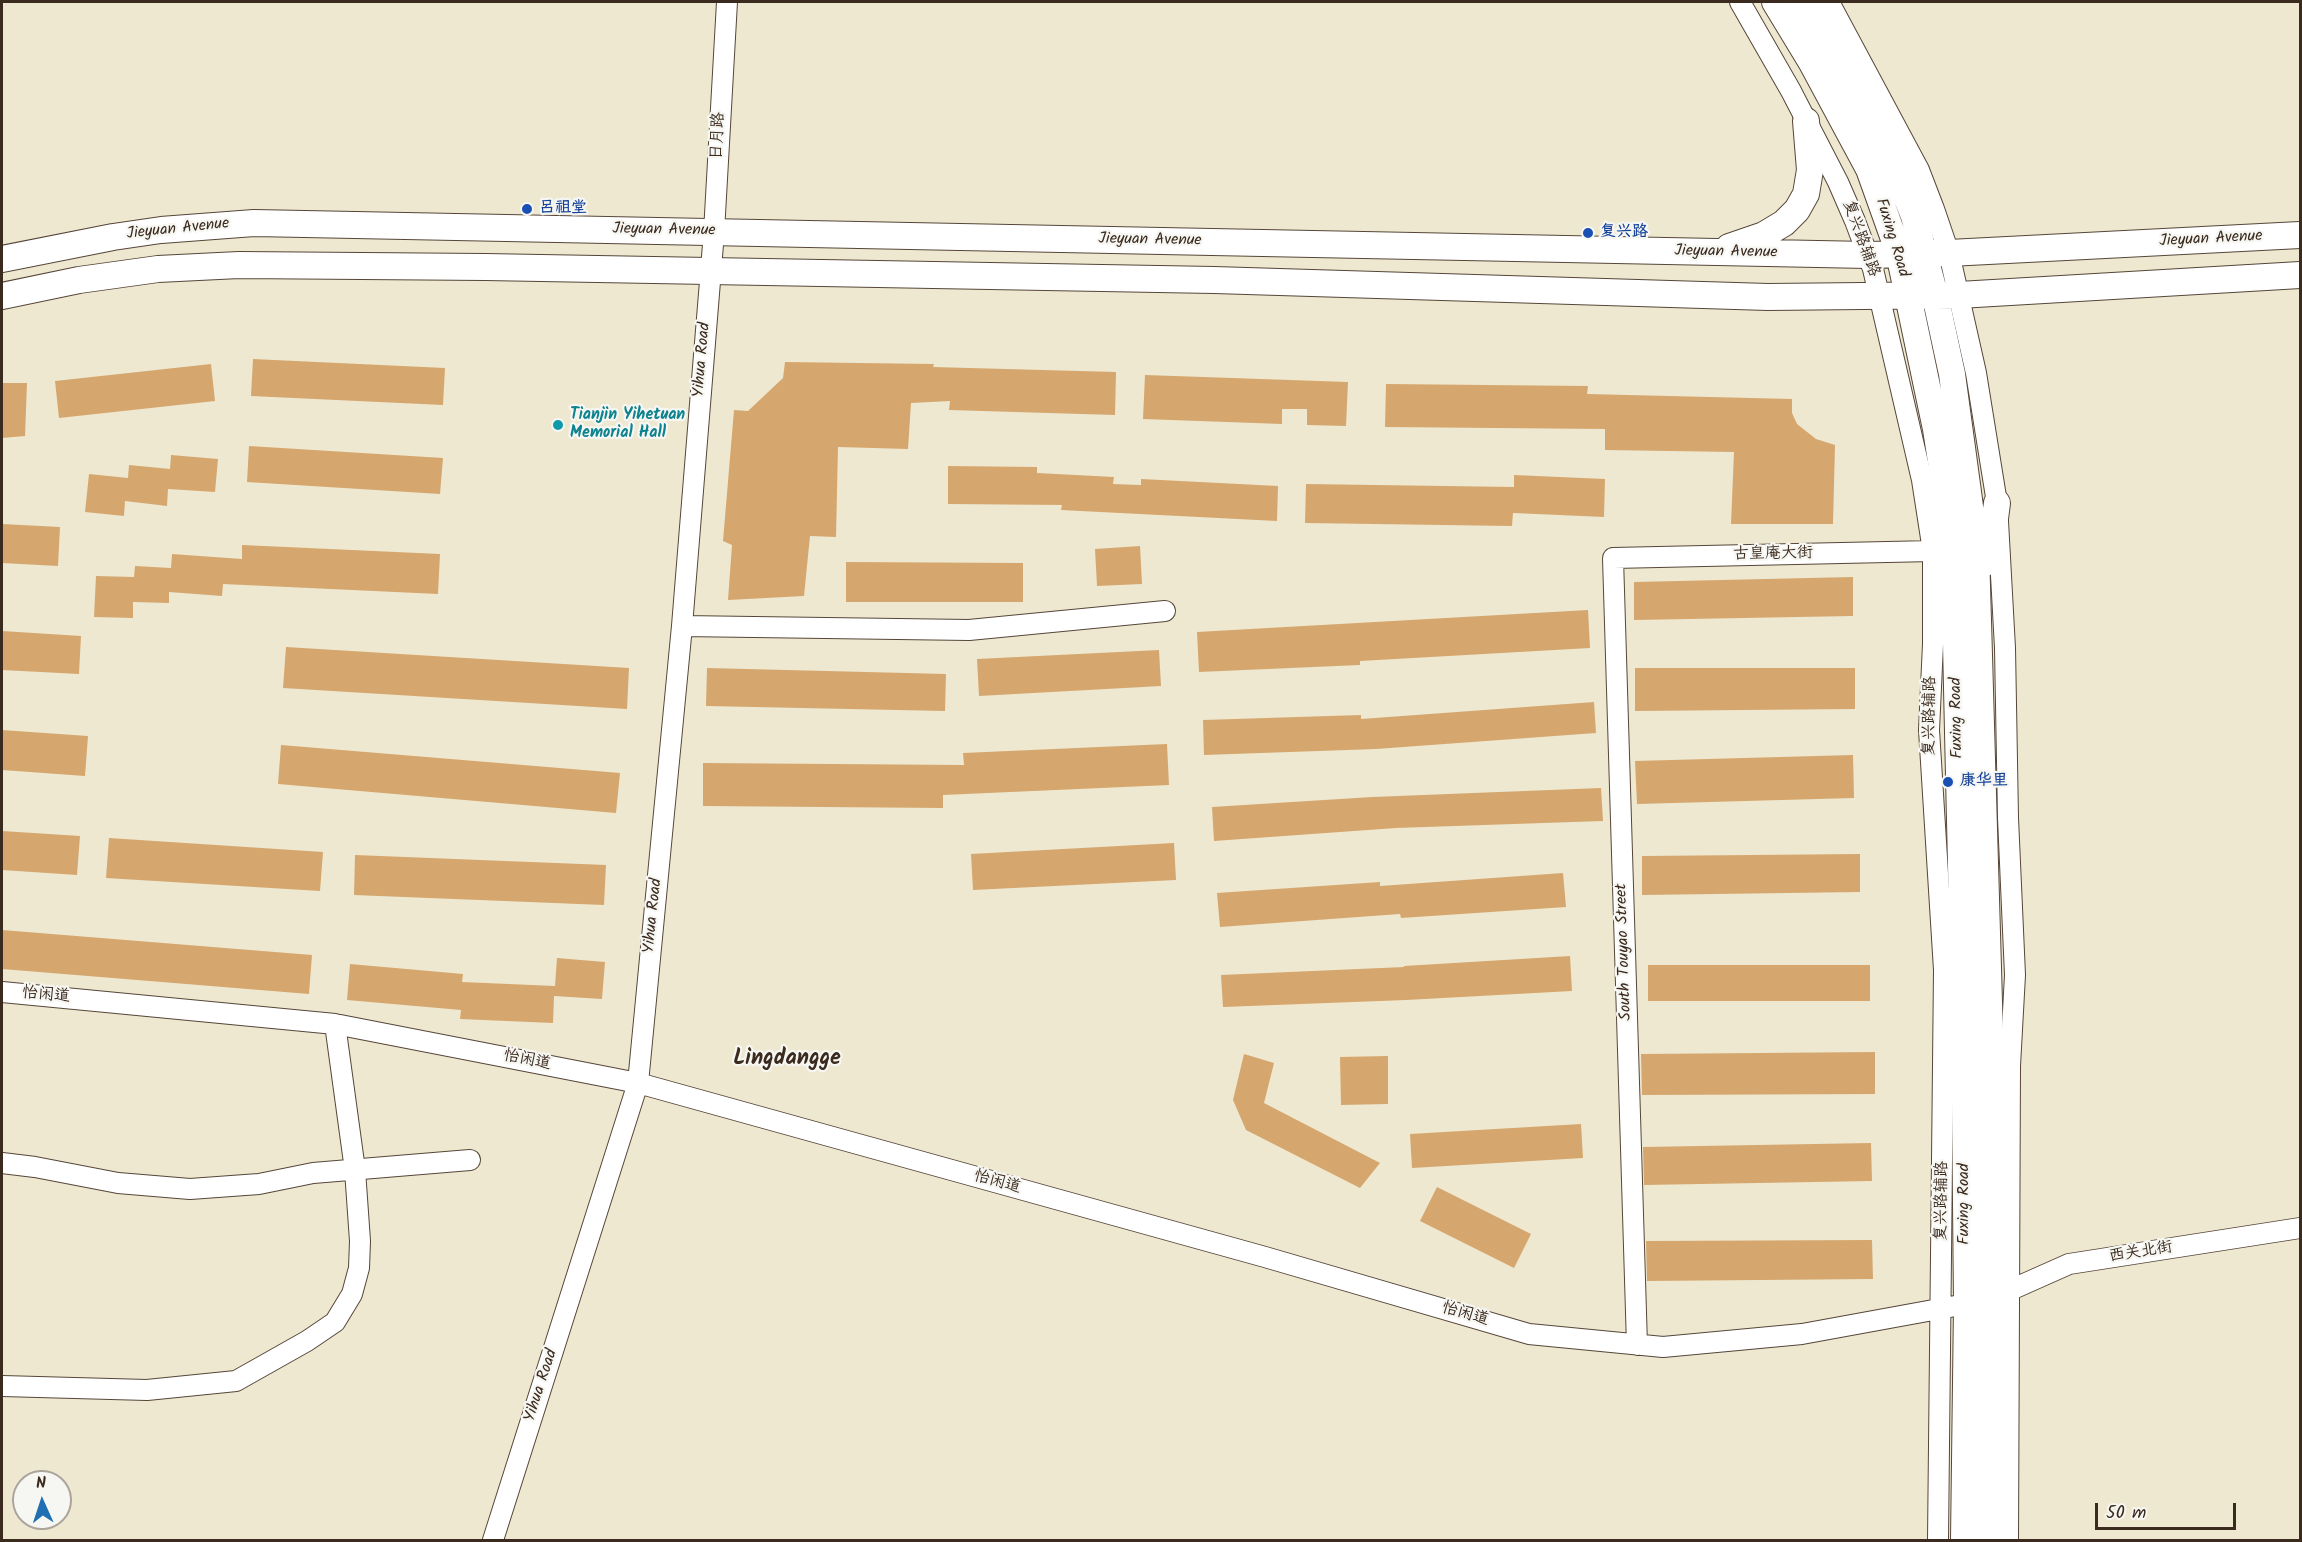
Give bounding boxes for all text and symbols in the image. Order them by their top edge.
street label: 日月路 [708,112,730,160]
street label: Fuxing Road [1870,196,1912,280]
street label: 复兴路辅路 [1837,198,1883,280]
place label: 吕祖堂 [539,199,587,219]
marker: 吕祖堂 [520,202,534,216]
street label: Jieyuan Avenue [126,215,230,245]
street label: Jieyuan Avenue [612,221,716,241]
place label: 复兴路 [1600,223,1648,243]
marker: 复兴路 [1581,226,1595,240]
street label: Jieyuan Avenue [2159,228,2263,252]
street label: Jieyuan Avenue [1098,231,1202,251]
street label: Jieyuan Avenue [1674,243,1778,263]
street label: Yihua Road [690,322,716,398]
place label: Tianjin Yihetuan Memorial Hall [570,406,685,444]
marker: Tianjin Yihetuan Memorial Hall [551,418,565,432]
street label: 古皇庵大街 [1733,545,1813,565]
street label: 复兴路辅路 [1921,676,1941,756]
street label: Fuxing Road [1948,677,1968,759]
place label: 康华里 [1960,772,2008,792]
marker: 康华里 [1941,775,1955,789]
street label: Yihua Road [641,878,667,954]
street label: South Touyao Street [1613,883,1637,1021]
street label: 怡闲道 [21,984,71,1008]
street label: 怡闲道 [502,1047,552,1075]
district label: Lingdangge [733,1047,841,1073]
street label: 复兴路辅路 [1933,1161,1953,1241]
street label: Fuxing Road [1955,1163,1975,1245]
street label: 怡闲道 [971,1168,1023,1198]
street label: 西关北街 [2108,1239,2174,1267]
street label: 怡闲道 [1439,1299,1491,1331]
street label: Yihua Road [521,1347,563,1425]
north arrow [12,1470,72,1530]
text: N [35,1471,47,1496]
scale bar [2098,1491,2239,1529]
text: 50 m [2106,1499,2146,1528]

